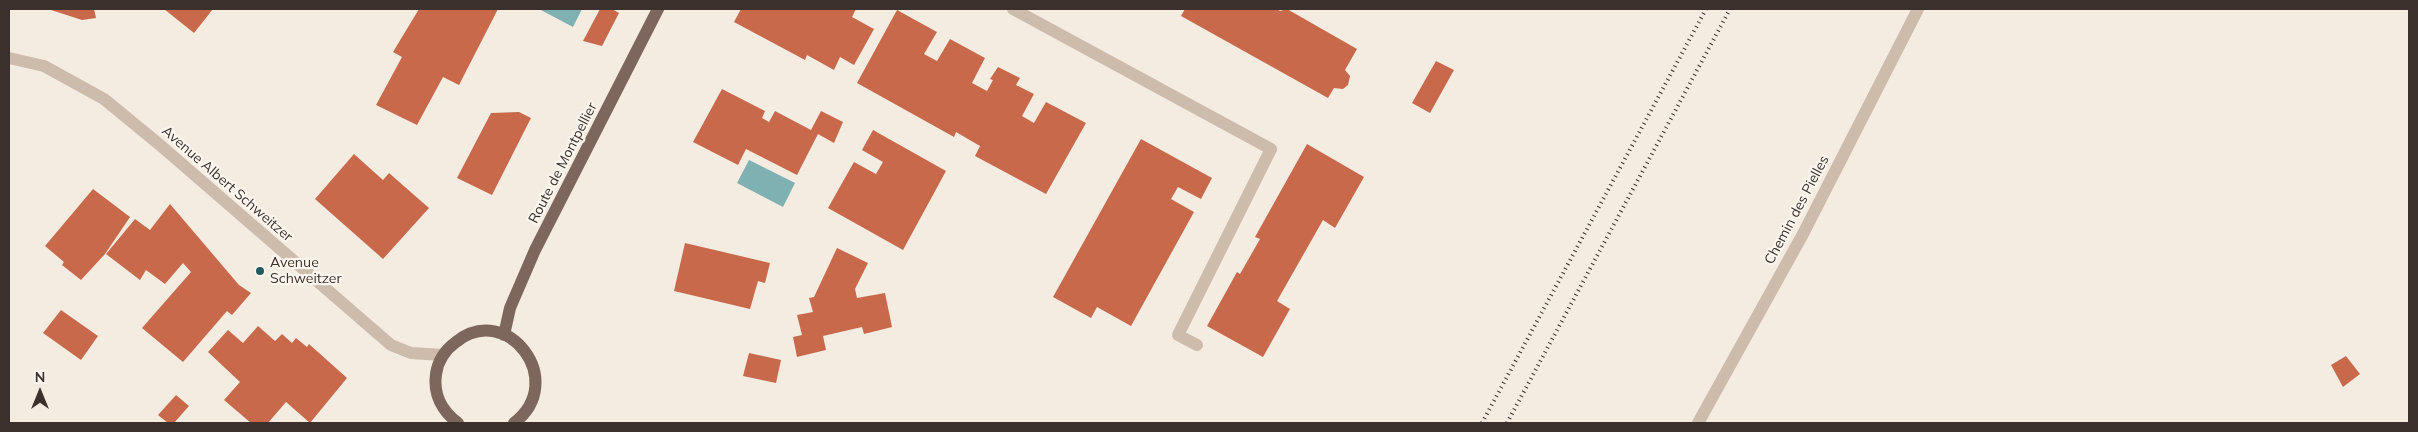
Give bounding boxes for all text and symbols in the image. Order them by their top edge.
street label: Route de Montpellier [525,100,601,226]
street label: Avenue Albert Schweitzer [158,123,296,245]
street label: Chemin des Pielles [1761,153,1833,267]
place label: Avenue Schweitzer [270,255,342,288]
marker: Avenue Schweitzer [254,265,266,277]
north arrow [15,367,65,417]
text: N [35,368,45,386]

